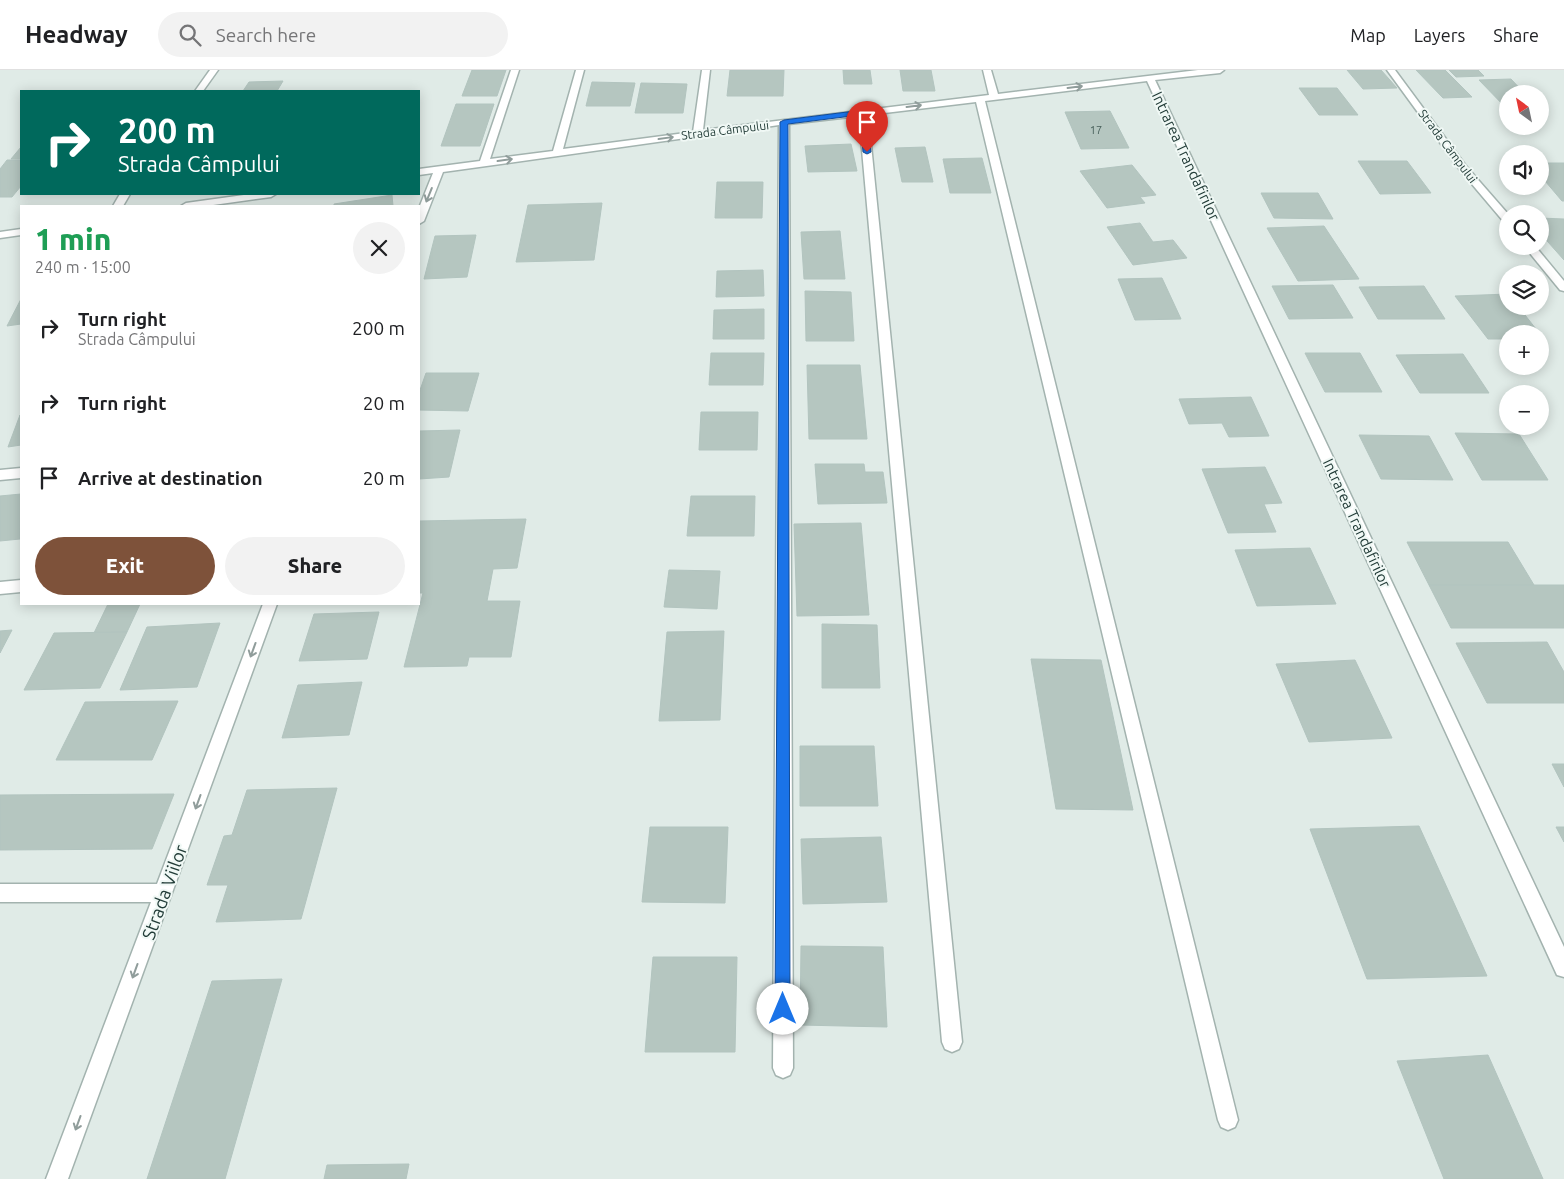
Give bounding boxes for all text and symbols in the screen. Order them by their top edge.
search box [158,12,508,57]
text: Headway [25,21,128,48]
icon: search [176,21,204,49]
text: Search here [216,24,316,46]
text: Map [1350,25,1386,45]
text: Layers [1414,25,1465,45]
text: Share [1493,25,1539,45]
one-way arrow [1067,82,1083,92]
north arrow [1499,85,1549,135]
map controls [1499,85,1549,435]
street label: Intrarea Trandafirilor [1149,89,1223,223]
pin [846,101,888,152]
one-way arrow [905,101,921,111]
street label: Strada Câmpului [1416,107,1480,185]
icon: arrive [853,108,881,136]
icon: right [35,110,100,175]
text: 200 m [118,110,216,150]
street label: Strada Câmpului [680,118,770,142]
house number: 17 [1090,124,1102,136]
one-way arrow [657,133,673,143]
button: sound [1499,145,1549,195]
text: Strada Câmpului [118,151,280,176]
one-way arrow [496,155,512,165]
one-way arrow [424,187,433,202]
button: search [1499,205,1549,255]
text: 1 min [35,222,111,256]
button: close [353,222,405,274]
text: 240 m · 15:00 [35,258,131,276]
button: layers [1499,265,1549,315]
text: Turn right [78,308,166,330]
icon: right [35,314,63,342]
text: 200 m [352,317,405,339]
button: + [1499,325,1549,375]
text: Strada Câmpului [78,330,196,348]
button: − [1499,385,1549,435]
icon: right [35,389,63,417]
text: Turn right [78,392,166,414]
text: 20 m [363,392,405,414]
street label: Intrarea Trandafirilor [1320,456,1394,590]
icon: arrive [35,464,63,492]
text: Arrive at destination [78,467,263,489]
text: 20 m [363,467,405,489]
button: Exit [35,537,215,595]
button: Share [225,537,405,595]
one-way arrow [248,641,257,657]
one-way arrow [193,794,202,809]
street label: Strada Viilor [138,842,190,942]
one-way arrow [130,963,139,978]
position arrow [756,982,808,1034]
one-way arrow [73,1115,82,1130]

